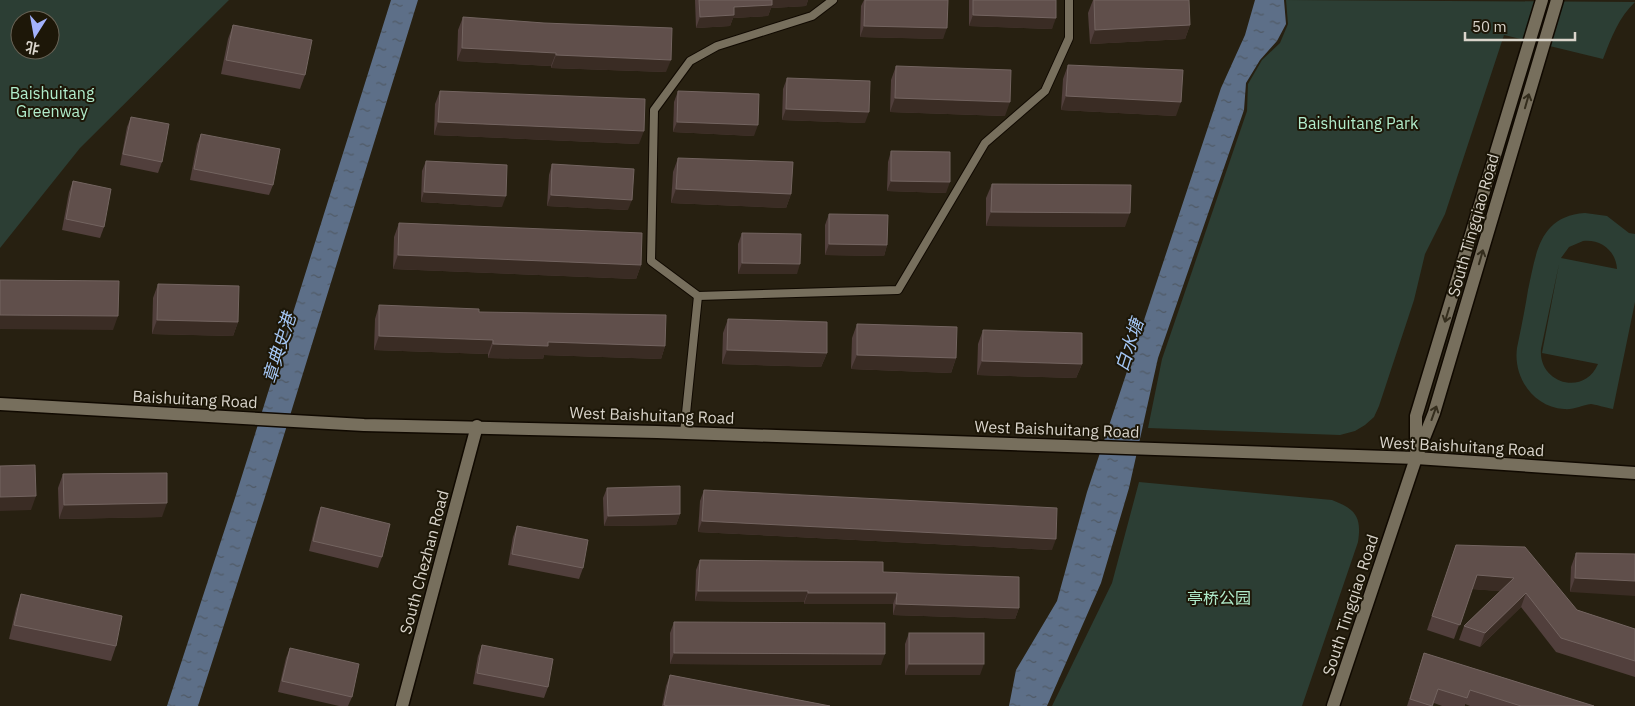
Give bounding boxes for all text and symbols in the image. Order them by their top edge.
north arrow [10,10,60,60]
scale bar [1465,10,1575,42]
text: 50 m [1472,17,1507,36]
text: 北 [24,38,41,58]
park label: Baishuitang Greenway [10,83,95,121]
one-way arrow [1522,94,1532,110]
park label: Baishuitang Park [1298,113,1419,133]
street label: South Tingqiao Road [1443,151,1503,299]
one-way arrow [1476,250,1486,266]
one-way arrow [1441,306,1451,322]
water label: 章典史港 [257,307,301,386]
water label: 白水塘 [1110,313,1149,374]
street label: Baishuitang Road [132,386,258,412]
street label: West Baishuitang Road [569,402,735,428]
one-way arrow [1430,406,1439,421]
street label: West Baishuitang Road [974,416,1140,442]
street label: West Baishuitang Road [1379,432,1545,460]
street label: South Chezhan Road [395,488,453,636]
street label: South Tingqiao Road [1318,532,1382,678]
park label: 亭桥公园 [1187,588,1251,608]

